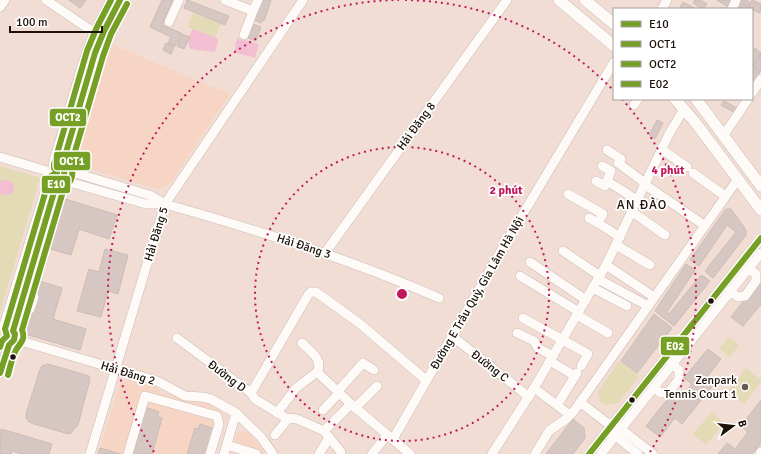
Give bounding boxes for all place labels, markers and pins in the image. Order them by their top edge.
centre of rings [395,287,409,301]
unlabelled marker [706,296,716,306]
unlabelled marker [8,352,18,362]
place label: Zenpark Tennis Court 1 [664,373,737,402]
marker: Zenpark Tennis Court 1 [740,382,750,392]
unlabelled marker [627,395,637,405]

